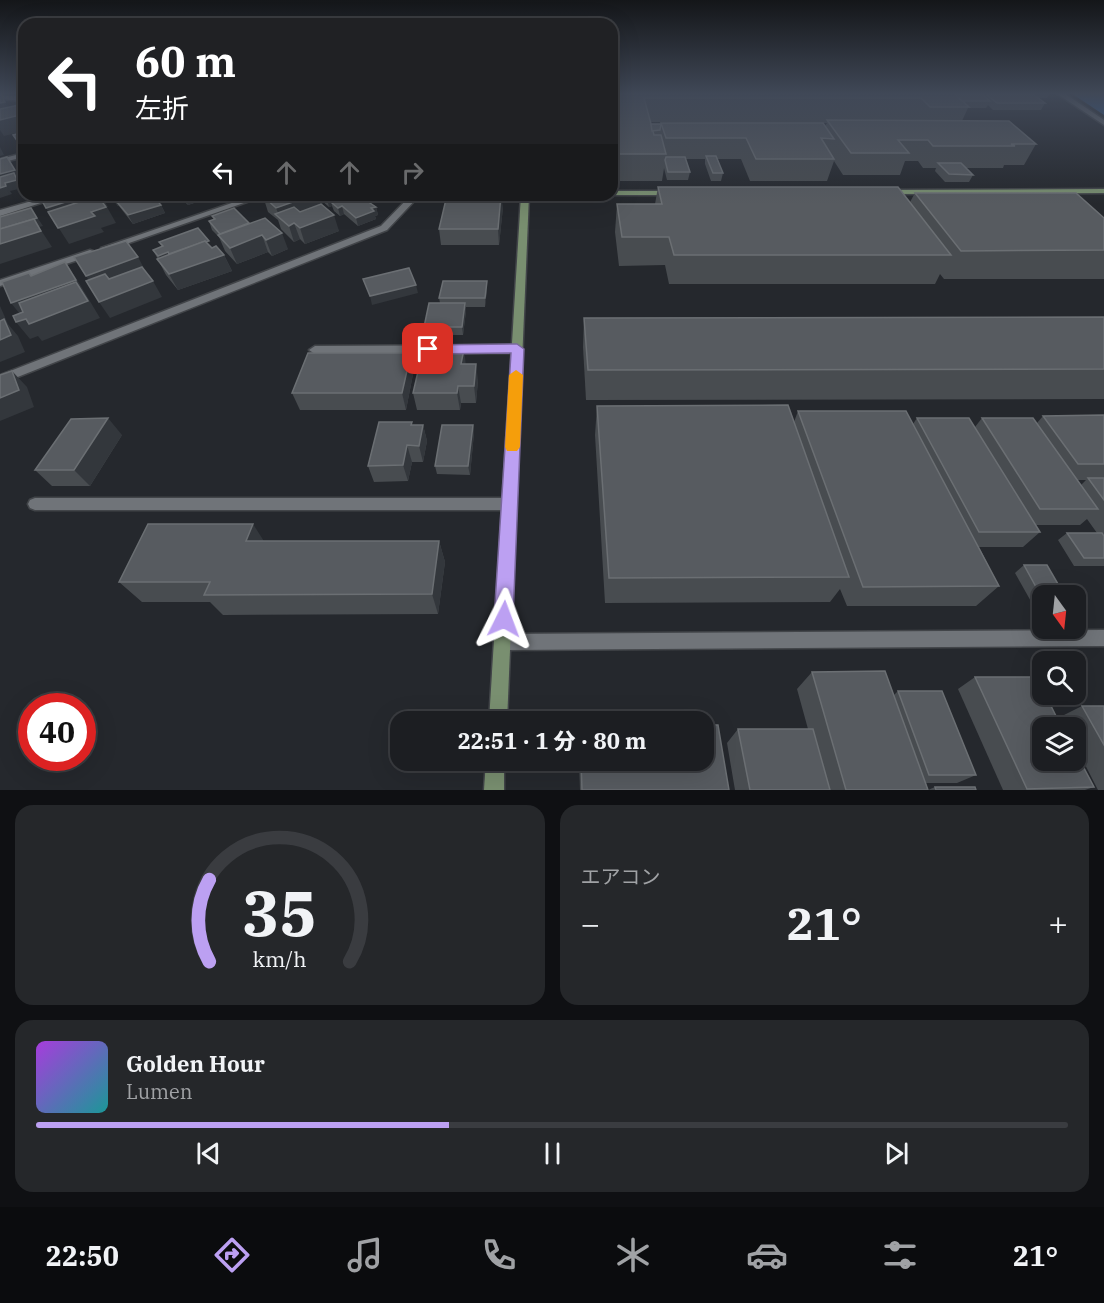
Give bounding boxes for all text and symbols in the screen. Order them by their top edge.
text: 60 m [135,34,236,89]
icon: left [36,42,114,120]
text: 左折 [135,90,189,125]
icon: left [207,156,240,189]
icon: ahead [270,156,303,189]
icon: ahead [333,156,366,189]
icon: right [396,156,429,189]
pin [402,323,453,374]
icon: arrive [411,332,444,365]
north arrow [1032,585,1086,639]
map controls [1032,585,1086,771]
position arrow [472,587,536,651]
button: search [1032,651,1086,705]
speed limit sign: 40 [18,693,96,771]
button: layers [1032,717,1086,771]
text: 22:51 · 1 分 · 80 m [458,726,646,755]
text: エアコン [581,863,661,890]
text: 35 [242,872,317,953]
text: 21° [787,894,862,952]
text: − [581,902,600,945]
text: + [1048,902,1068,945]
text: km/h [253,945,307,973]
text: Golden Hour [126,1049,265,1078]
text: Lumen [126,1078,193,1105]
icon: previous [192,1137,225,1170]
icon: pause [536,1137,569,1170]
icon: next [880,1137,913,1170]
icon: directions [211,1234,253,1276]
icon: music [344,1234,386,1276]
icon: phone [478,1234,520,1276]
icon: climate [612,1234,654,1276]
icon: car [746,1234,788,1276]
icon: filters [879,1234,921,1276]
text: 22:50 [46,1238,119,1273]
text: 21° [1013,1238,1058,1273]

